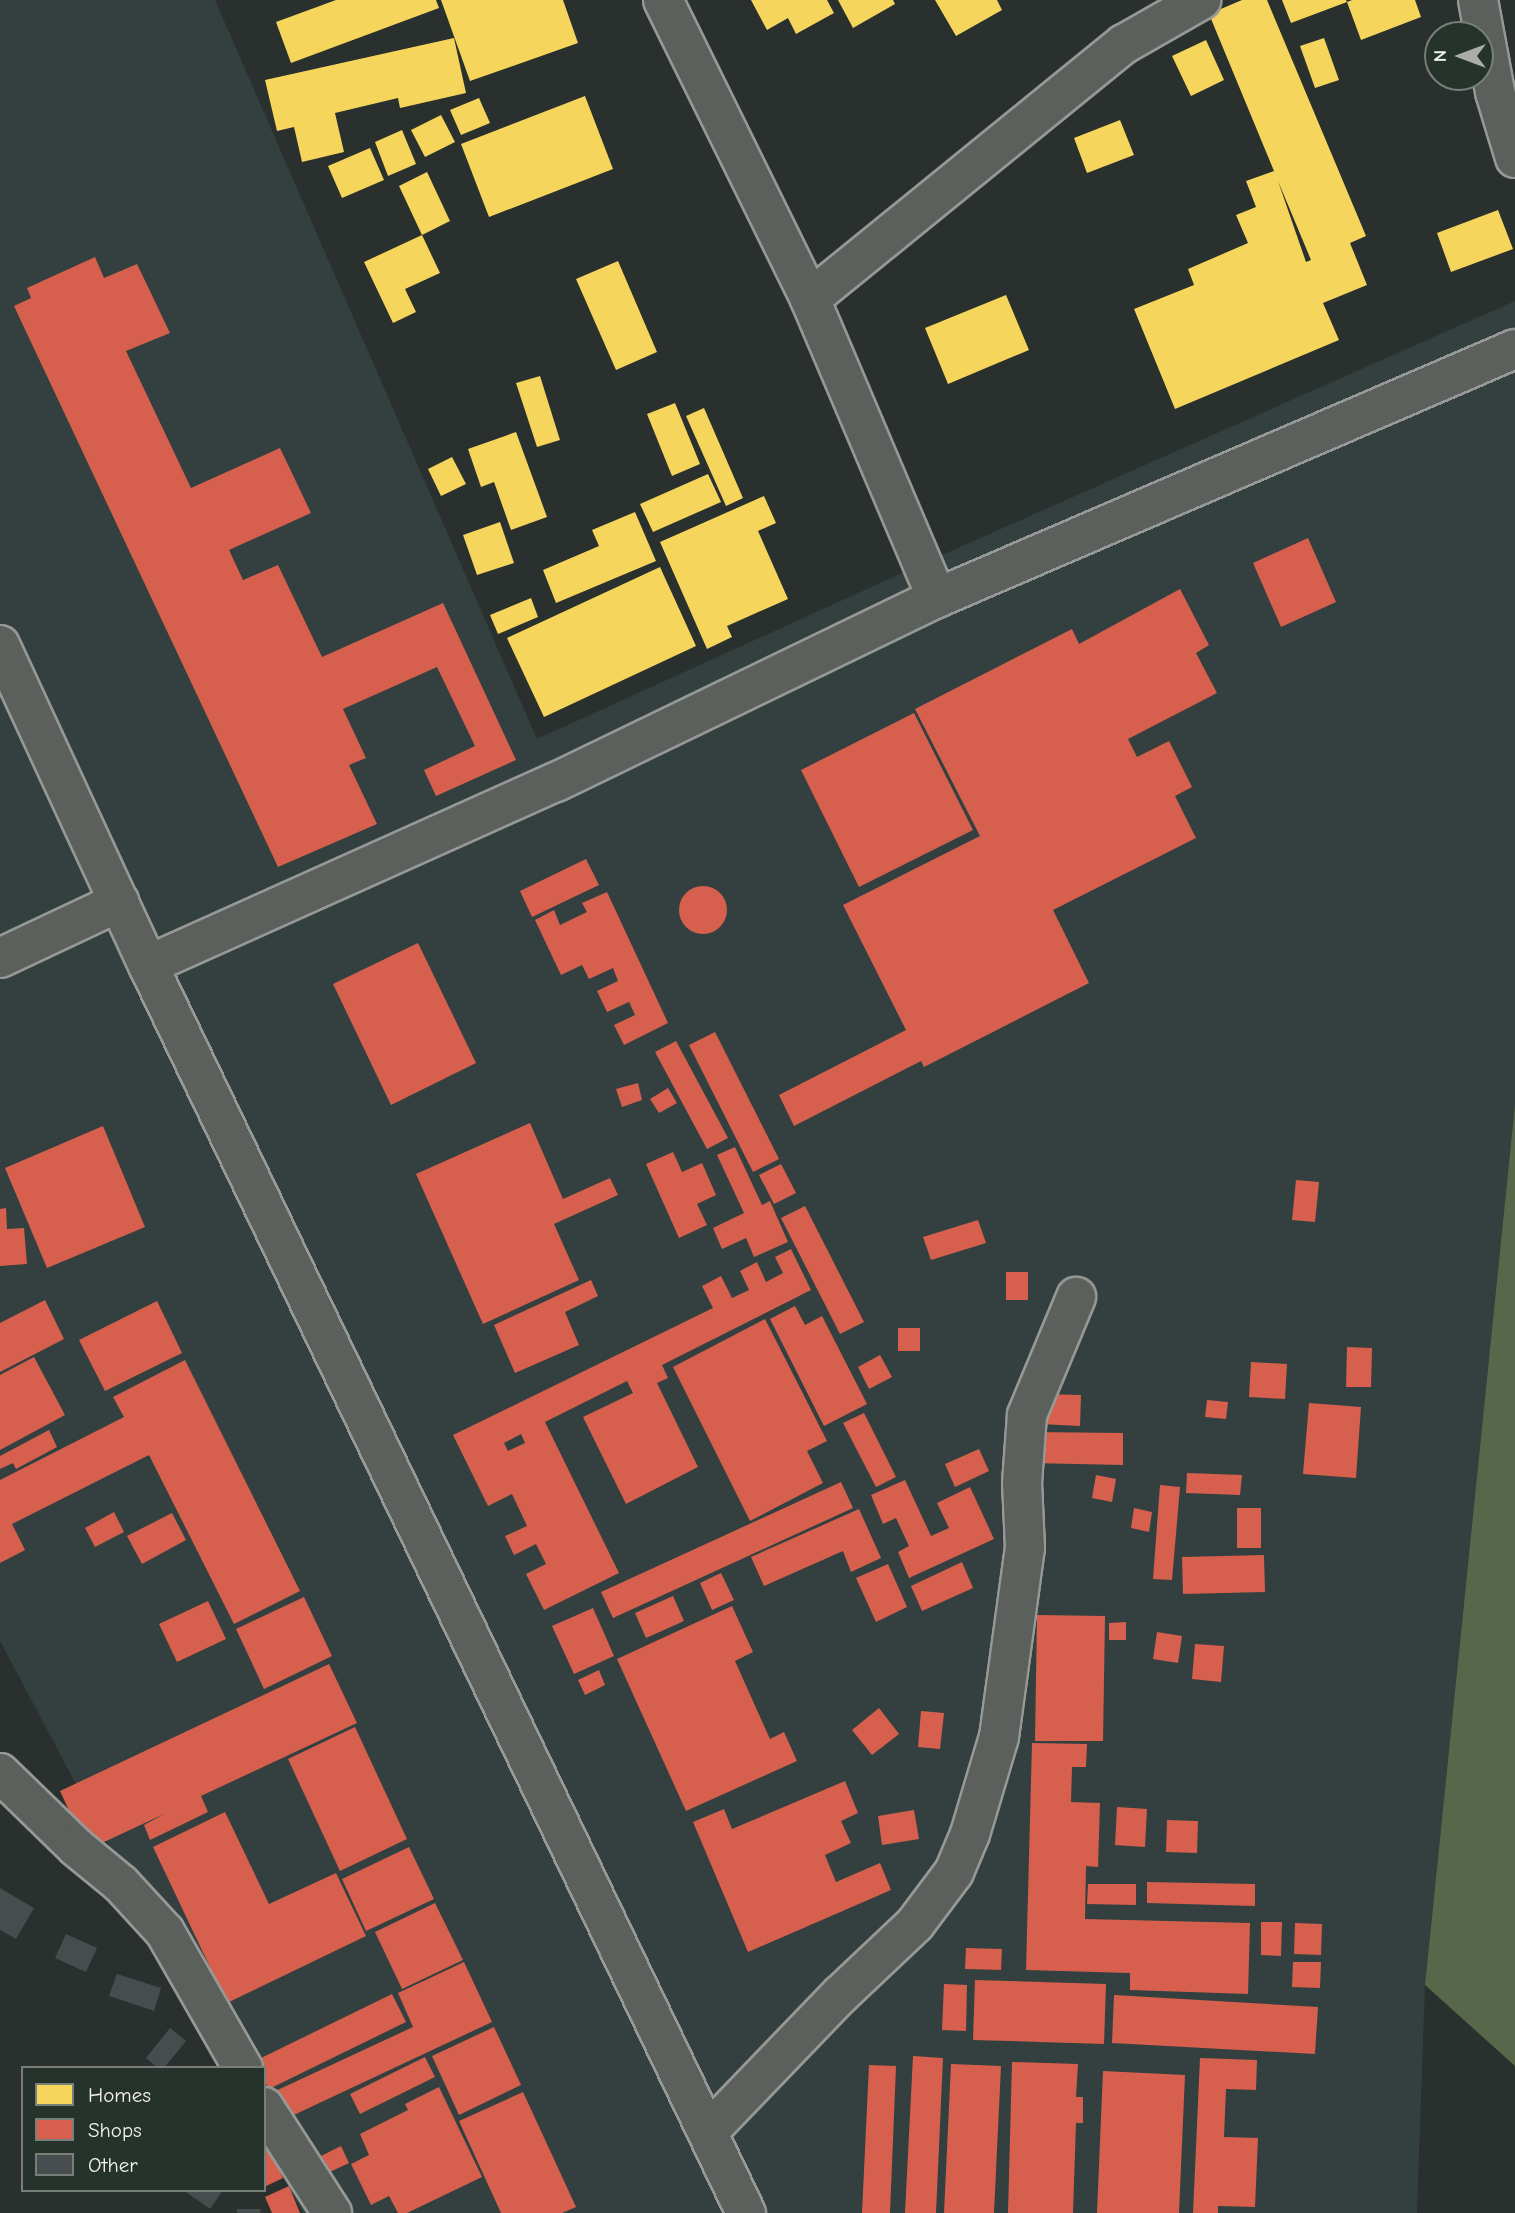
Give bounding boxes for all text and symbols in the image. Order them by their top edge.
north arrow [1424,21,1494,91]
text: N [1429,50,1451,62]
legend [21,2066,266,2192]
text: Homes [88,2083,151,2107]
text: Shops [88,2118,142,2142]
text: Other [88,2153,138,2177]

